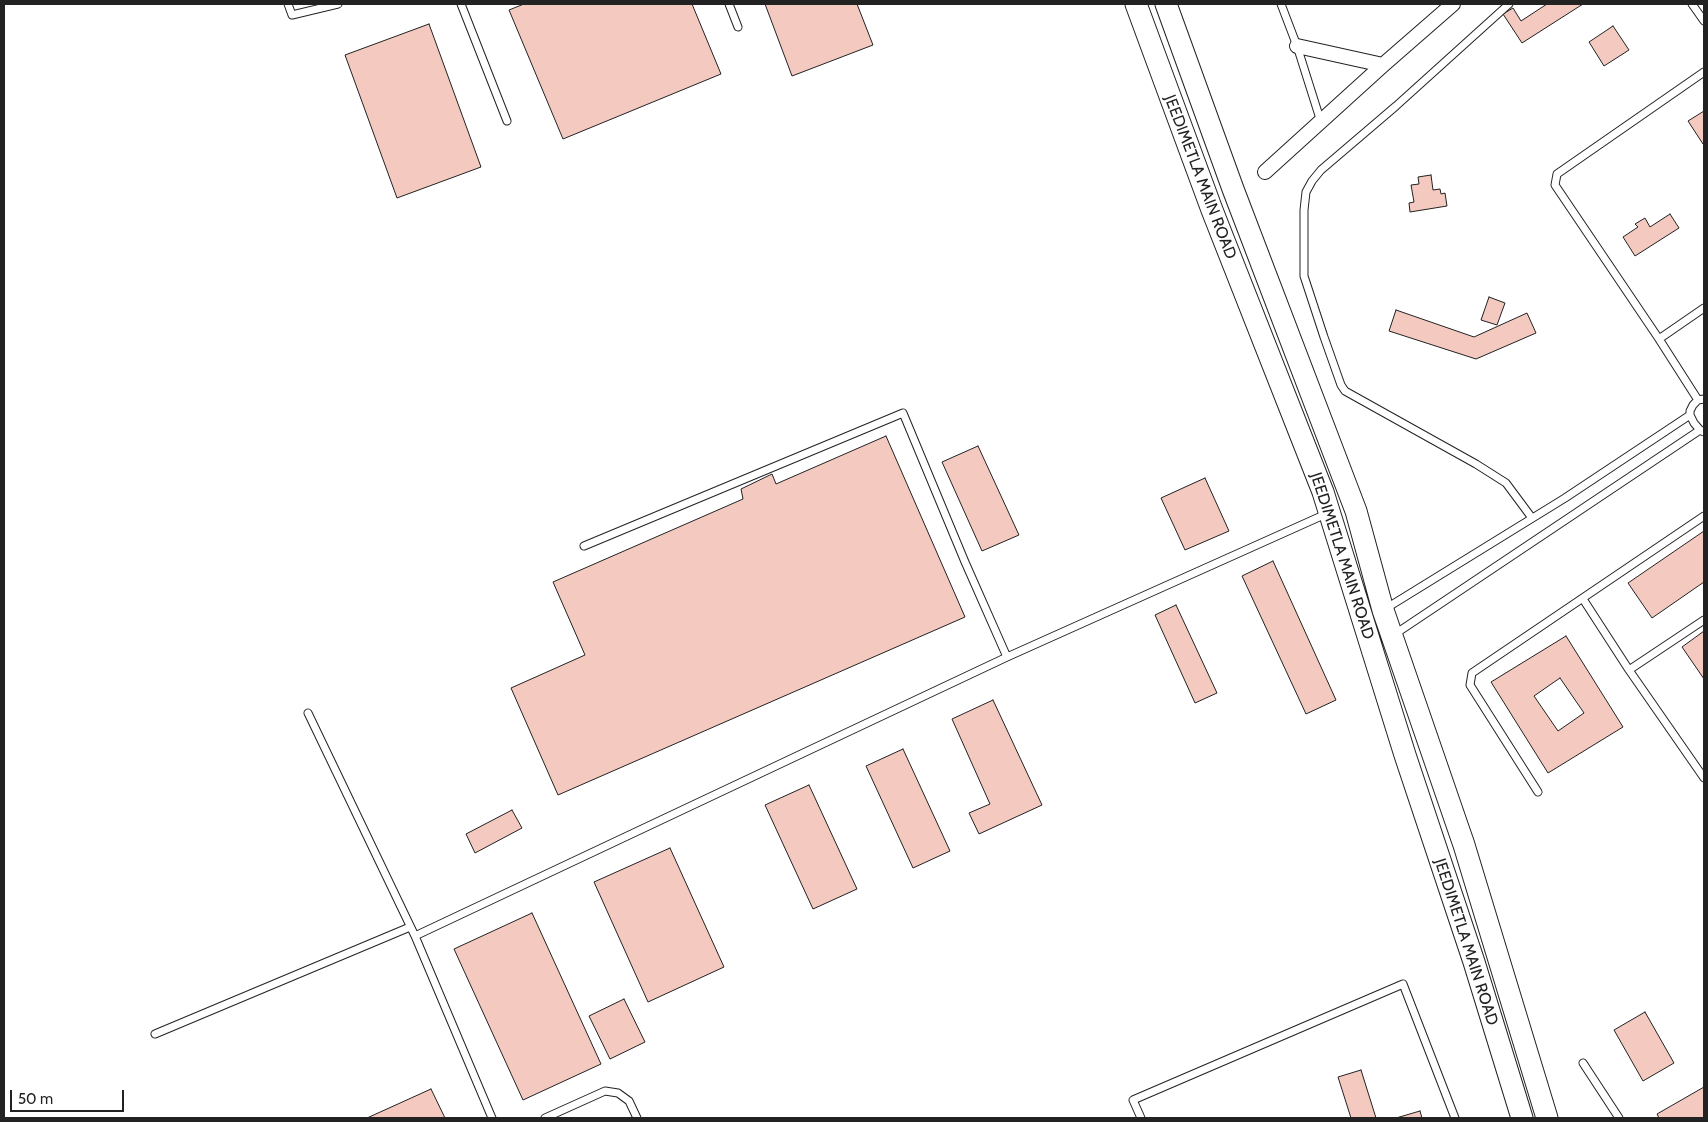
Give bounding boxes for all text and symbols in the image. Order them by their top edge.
street label: JEEDIMETLA MAIN ROAD [1160,92,1240,262]
street label: JEEDIMETLA MAIN ROAD [1306,470,1378,642]
street label: JEEDIMETLA MAIN ROAD [1430,856,1502,1028]
scale bar [12,1080,126,1112]
text: 50 m [18,1090,53,1108]

